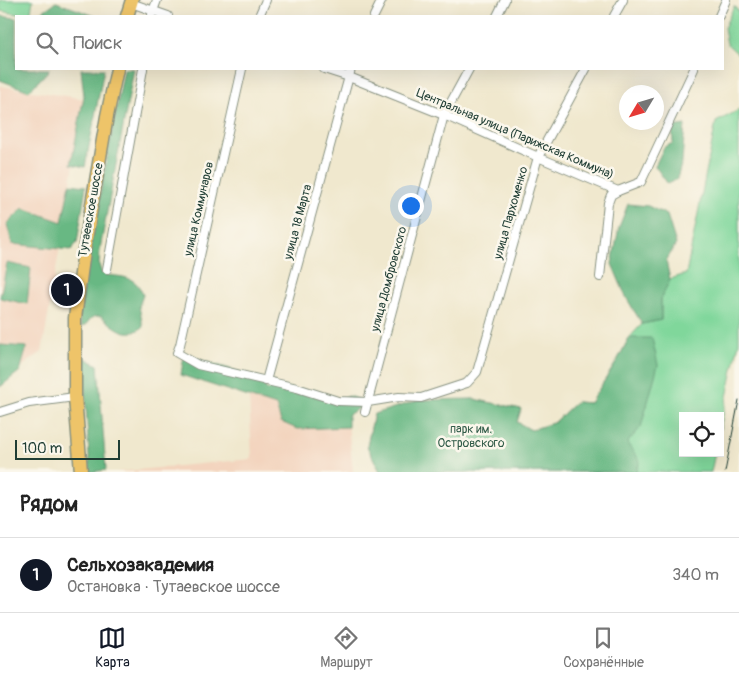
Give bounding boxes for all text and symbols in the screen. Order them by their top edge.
search box [15,15,724,70]
icon: search [33,29,61,57]
text: Поиск [73,31,123,55]
street label: Центральная улица (Парижская Коммуна) [414,85,616,183]
north arrow [619,85,664,130]
street label: улица Коммунаров [181,160,217,259]
street label: Тутаевское шоссе [75,162,107,258]
street label: улица Пархоменко [490,164,532,262]
street label: улица 18 Марта [280,182,315,262]
your location [398,193,424,219]
street label: улица Домбровского [367,224,410,334]
pin: 1 [51,271,83,309]
map controls [679,412,724,457]
button: locate [679,412,724,457]
park label: парк им. Островского [438,422,505,451]
scale bar [15,437,120,460]
text: 100 m [22,440,62,457]
text: Рядом [20,491,78,518]
text: Сельхозакадемия [67,553,214,577]
text: 1 [33,565,39,585]
text: 340 m [672,565,719,585]
text: Остановка · Тутаевское шоссе [67,577,280,597]
tab: Карта [95,624,130,671]
tab: Маршрут [320,624,373,671]
tab: Сохранённые [563,624,644,671]

